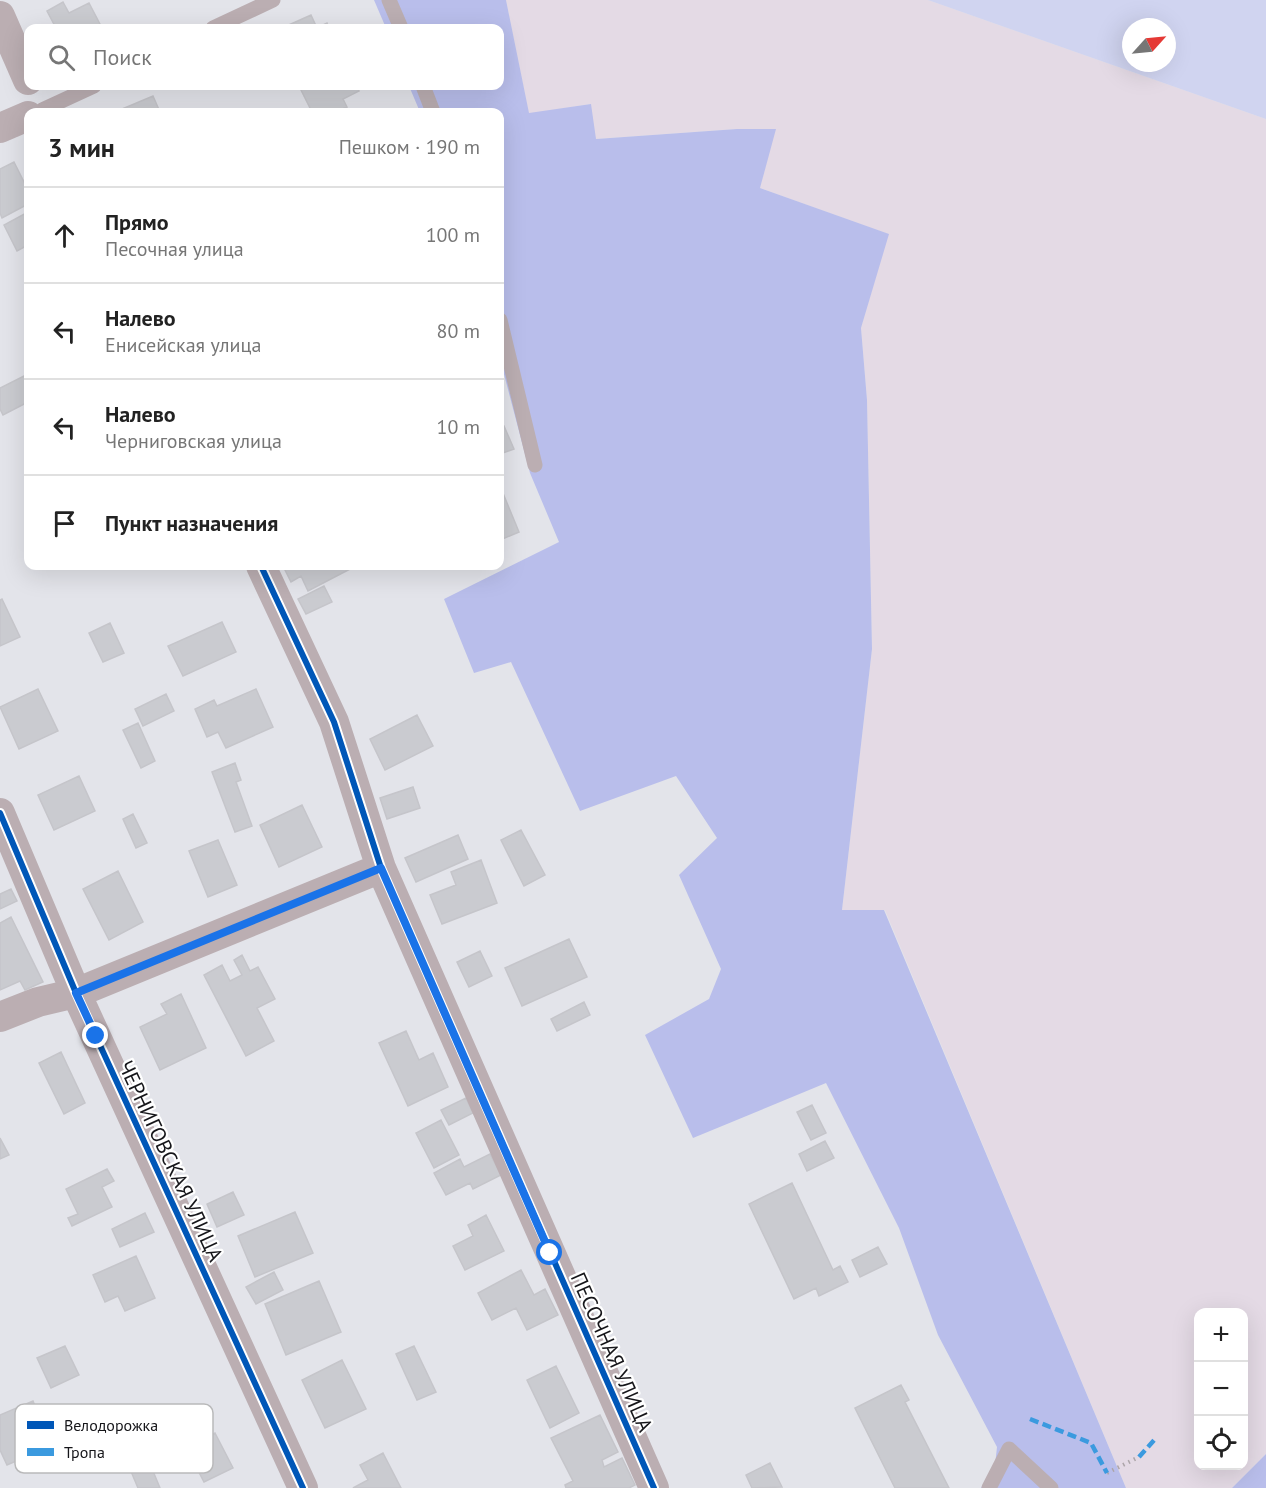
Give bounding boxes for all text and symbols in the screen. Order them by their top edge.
north arrow [1122,18,1176,72]
search box [24,24,504,90]
icon: search [45,41,78,74]
text: Поиск [93,43,152,71]
text: 3 мин [48,131,115,164]
text: Пешком · 190 m [339,134,480,160]
text: Прямо [105,208,168,236]
icon: ahead [48,219,81,252]
text: 100 m [426,222,480,248]
text: Песочная улица [105,236,244,262]
text: Налево [105,304,176,332]
icon: left [48,315,81,348]
text: 80 m [437,318,480,344]
text: Енисейская улица [105,332,261,358]
text: Налево [105,400,176,428]
icon: left [48,411,81,444]
text: 10 m [437,414,480,440]
text: Черниговская улица [105,428,282,454]
icon: arrive [48,507,81,540]
text: Пункт назначения [105,509,278,537]
route end [82,1022,108,1048]
street label: ЧЕРНИГОВСКАЯ УЛИЦА [113,1056,230,1266]
route start [536,1239,562,1265]
street label: ПЕСОЧНАЯ УЛИЦА [565,1268,660,1437]
map controls [1194,1308,1248,1470]
button: + [1194,1308,1248,1362]
button: − [1194,1362,1248,1416]
legend [15,1404,213,1473]
text: Велодорожка [64,1415,158,1435]
button: locate [1194,1416,1248,1470]
text: Тропа [64,1442,105,1462]

